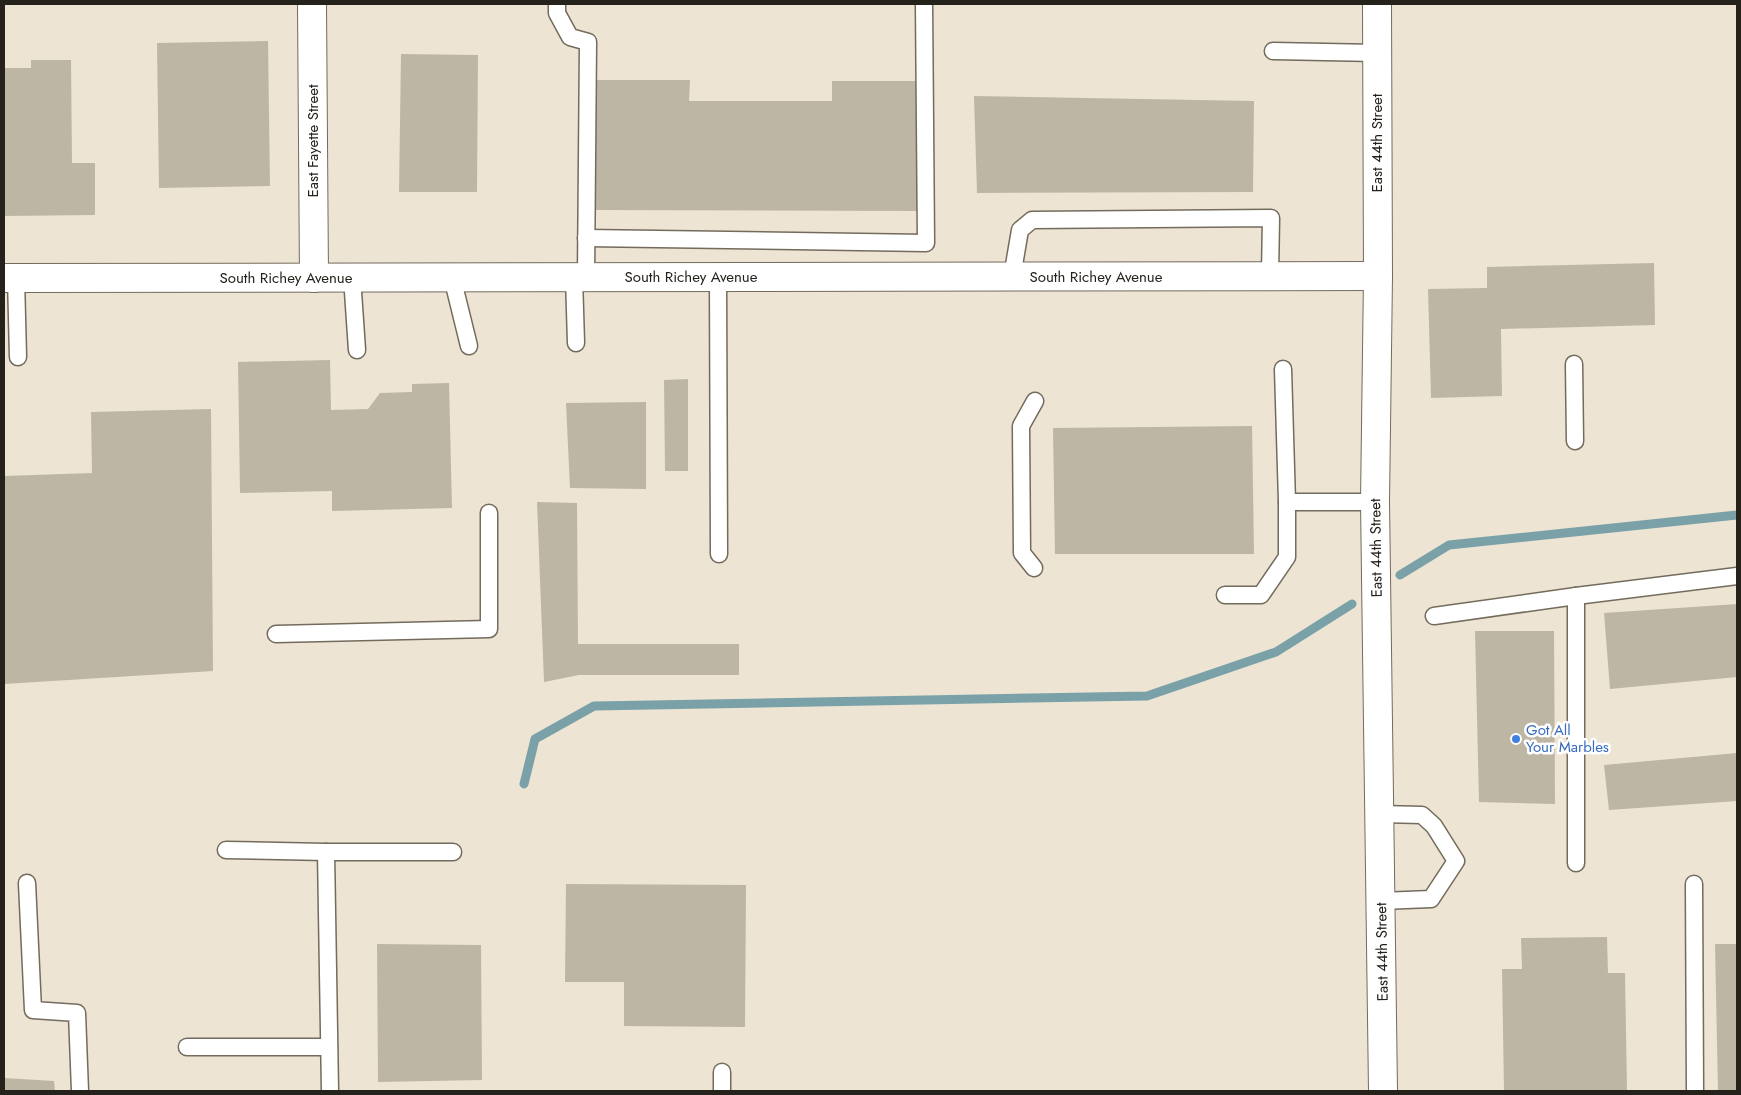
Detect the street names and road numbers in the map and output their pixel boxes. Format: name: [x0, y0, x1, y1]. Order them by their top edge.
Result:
street label: East Fayette Street: [302, 84, 324, 198]
street label: East 44th Street: [1366, 93, 1388, 192]
street label: South Richey Avenue: [625, 266, 758, 288]
street label: South Richey Avenue: [1030, 266, 1163, 288]
street label: South Richey Avenue: [220, 267, 353, 289]
street label: East 44th Street: [1364, 498, 1388, 598]
street label: East 44th Street: [1370, 902, 1394, 1002]

